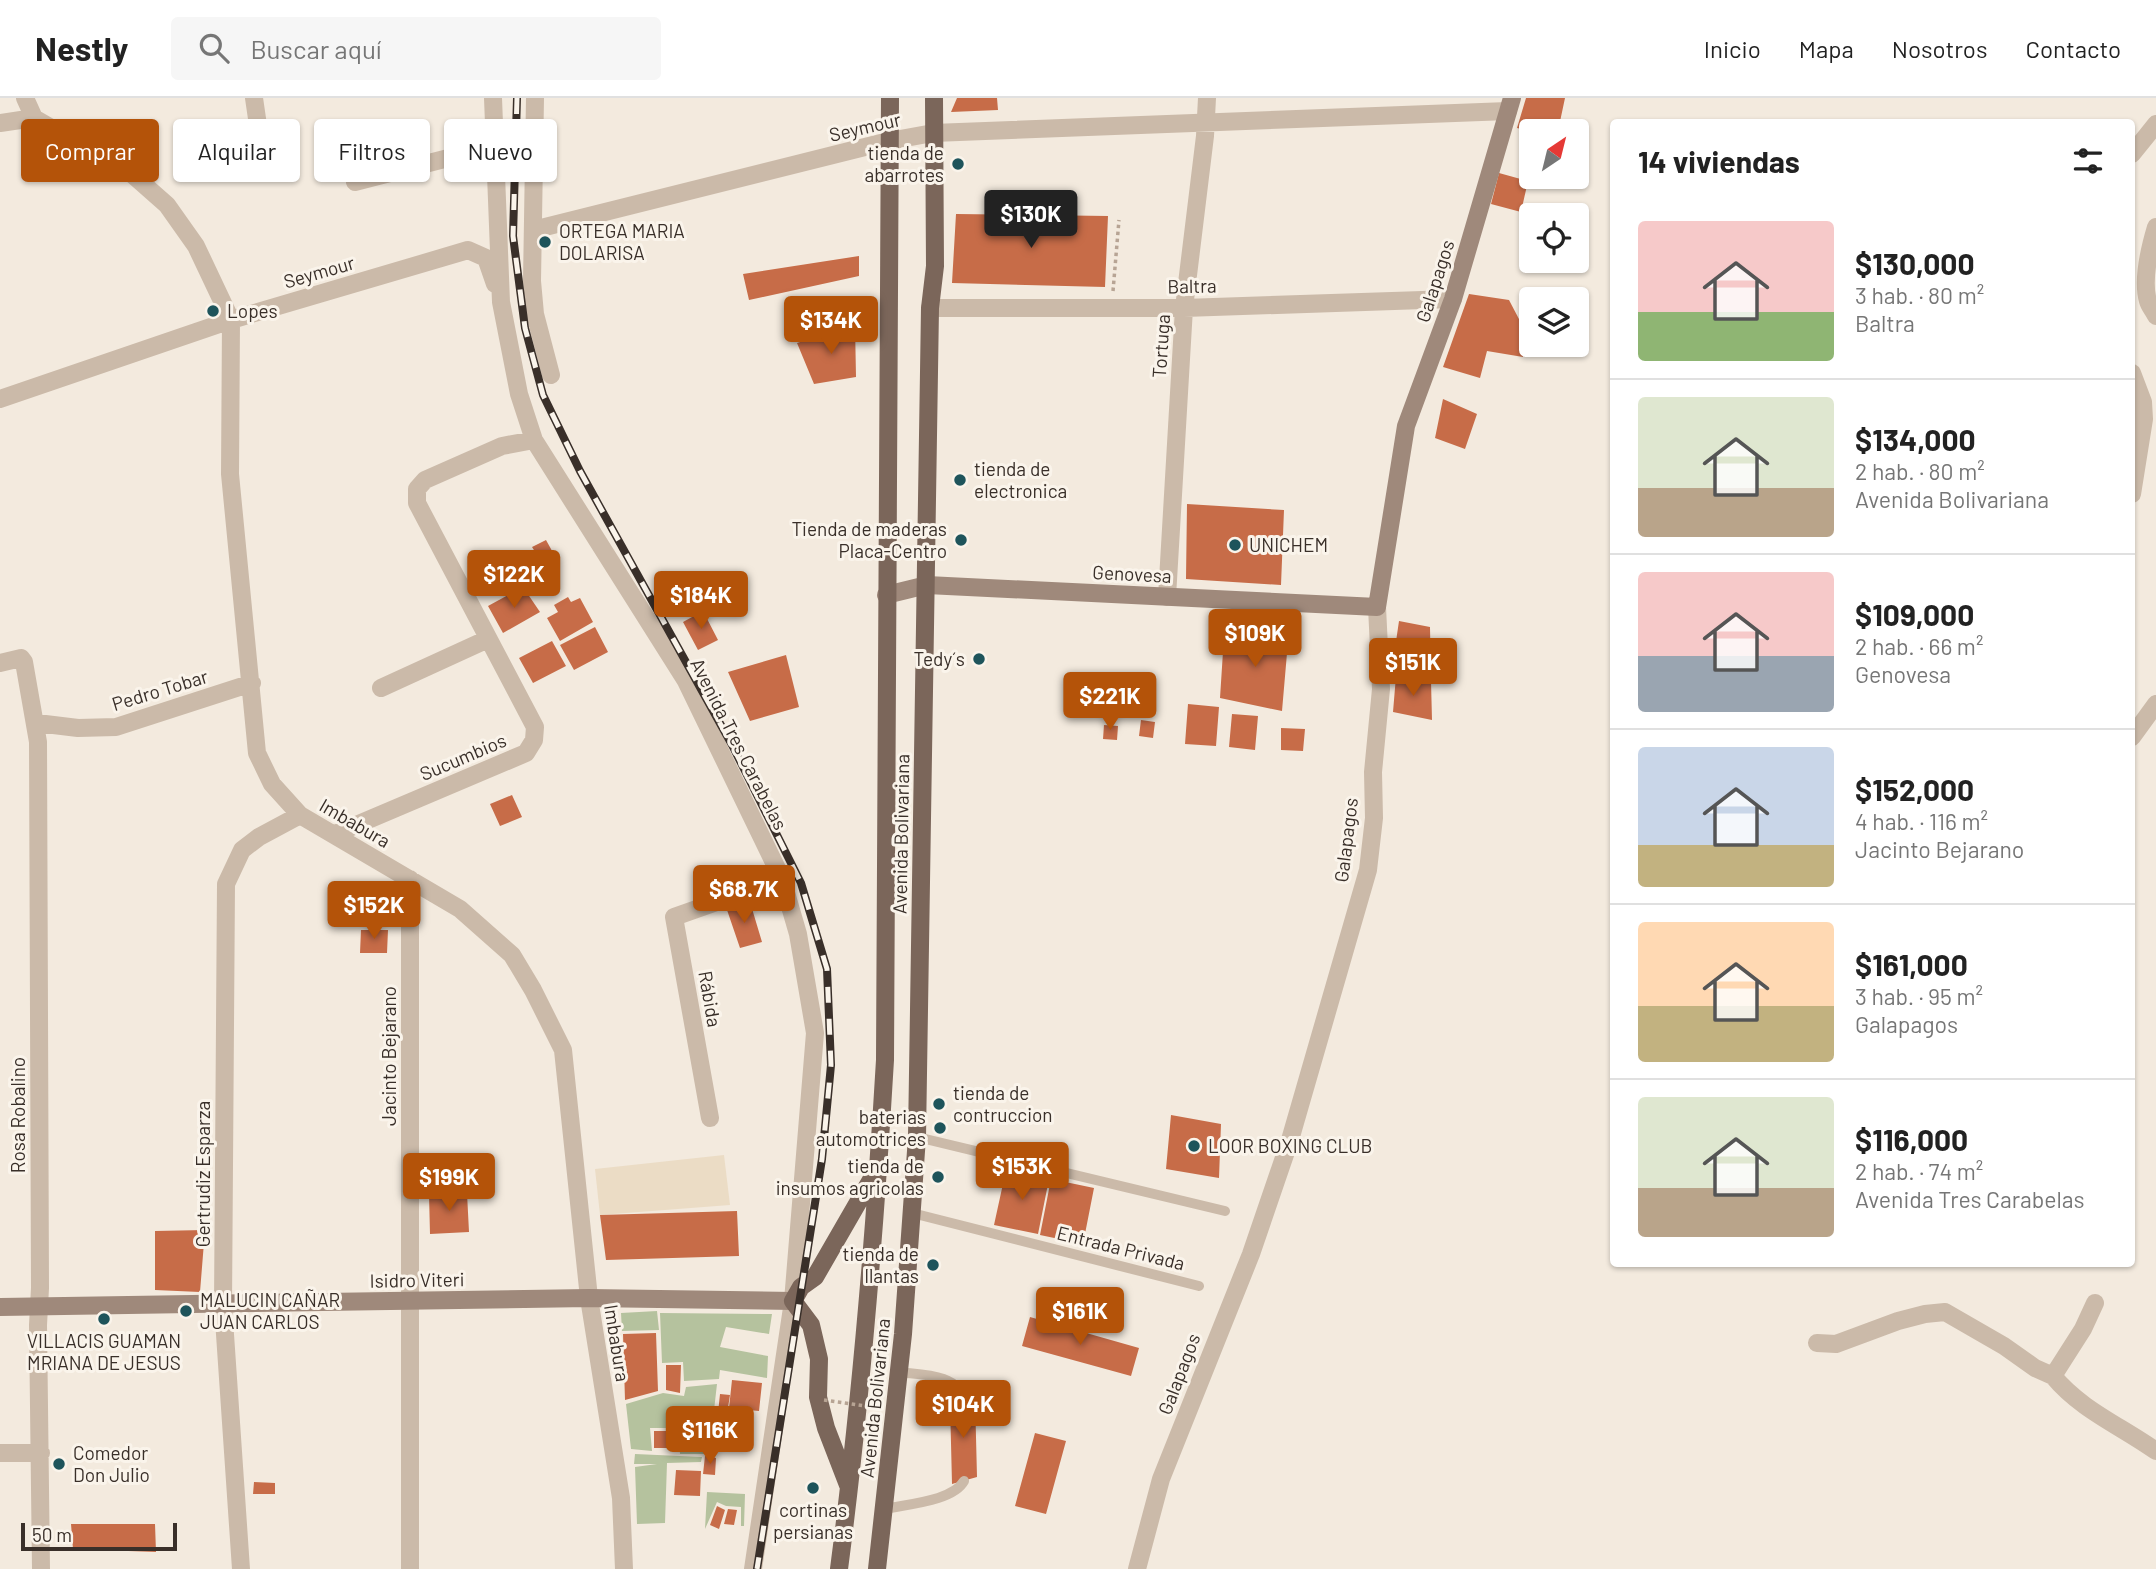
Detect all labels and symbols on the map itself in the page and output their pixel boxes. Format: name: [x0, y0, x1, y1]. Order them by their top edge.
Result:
street label: Seymour: [827, 107, 903, 146]
north arrow: [1519, 119, 1589, 189]
place label: tienda de abarrotes: [865, 141, 944, 186]
marker: tienda de abarrotes: [950, 156, 966, 172]
pin: $130K: [982, 190, 1080, 250]
place label: ORTEGA MARIA DOLARISA: [559, 219, 685, 264]
marker: ORTEGA MARIA DOLARISA: [537, 234, 553, 250]
street label: Galapagos: [1410, 237, 1459, 325]
street label: Seymour: [281, 250, 357, 293]
street label: Baltra: [1167, 274, 1217, 297]
pin: $134K: [782, 296, 880, 356]
place label: Lopes: [227, 299, 278, 322]
marker: Lopes: [205, 303, 221, 319]
street label: Tortuga: [1147, 313, 1174, 379]
place label: tienda de electronica: [974, 457, 1067, 502]
marker: tienda de electronica: [952, 472, 968, 488]
place label: Tienda de maderas Placa-Centro: [792, 517, 947, 562]
marker: Tienda de maderas Placa-Centro: [953, 532, 969, 548]
place label: UNICHEM: [1249, 533, 1328, 556]
marker: UNICHEM: [1227, 537, 1243, 553]
pin: $122K: [465, 550, 563, 610]
street label: Genovesa: [1092, 560, 1172, 587]
pin: $184K: [652, 572, 750, 631]
pin: $109K: [1206, 610, 1304, 669]
pin: $151K: [1364, 638, 1462, 698]
place label: Tedy´s: [913, 647, 965, 670]
marker: Tedy´s: [971, 651, 987, 667]
street label: Avenida Tres Carabelas: [686, 654, 793, 833]
street label: Pedro Tobar: [109, 664, 211, 715]
pin: $221K: [1061, 672, 1159, 732]
street label: Sucumbios: [416, 728, 510, 785]
street label: Avenida Bolivariana: [888, 754, 913, 914]
street label: Imbabura: [316, 793, 395, 852]
street label: Galapagos: [1329, 796, 1362, 884]
pin: $68.7K: [687, 866, 801, 925]
pin: $152K: [325, 882, 423, 941]
street label: Rábida: [694, 969, 727, 1029]
street label: Jacinto Bejarano: [377, 986, 400, 1126]
street label: Rosa Robalino: [6, 1057, 29, 1173]
place label: tienda de contruccion: [953, 1081, 1053, 1126]
marker: tienda de contruccion: [931, 1096, 947, 1112]
street label: Gertrudiz Esparza: [191, 1101, 214, 1247]
place label: baterias automotrices: [816, 1105, 926, 1150]
marker: baterias automotrices: [932, 1120, 948, 1136]
place label: LOOR BOXING CLUB: [1208, 1134, 1372, 1157]
marker: LOOR BOXING CLUB: [1186, 1138, 1202, 1154]
pin: $153K: [973, 1142, 1071, 1202]
pin: $199K: [400, 1154, 498, 1213]
place label: tienda de insumos agricolas: [776, 1154, 924, 1199]
marker: tienda de insumos agricolas: [930, 1169, 946, 1185]
street label: Entrada Privada: [1055, 1221, 1187, 1274]
place label: tienda de llantas: [843, 1242, 919, 1287]
marker: tienda de llantas: [925, 1257, 941, 1273]
street label: Isidro Viteri: [369, 1267, 465, 1292]
place label: MALUCIN CAÑAR JUAN CARLOS: [200, 1288, 340, 1333]
pin: $161K: [1031, 1288, 1129, 1347]
marker: MALUCIN CAÑAR JUAN CARLOS: [178, 1303, 194, 1319]
street label: Imbabura: [600, 1303, 635, 1383]
marker: VILLACIS GUAMAN MRIANA DE JESUS: [96, 1311, 112, 1327]
street label: Avenida Bolivariana: [855, 1317, 894, 1479]
place label: VILLACIS GUAMAN MRIANA DE JESUS: [27, 1329, 181, 1374]
street label: Galapagos: [1153, 1330, 1205, 1418]
pin: $104K: [914, 1380, 1012, 1440]
pin: $116K: [661, 1406, 759, 1466]
place label: Comedor Don Julio: [73, 1441, 150, 1486]
marker: Comedor Don Julio: [51, 1456, 67, 1472]
marker: cortinas persianas: [805, 1480, 821, 1496]
place label: cortinas persianas: [773, 1498, 853, 1543]
scale bar: [21, 1520, 177, 1552]

